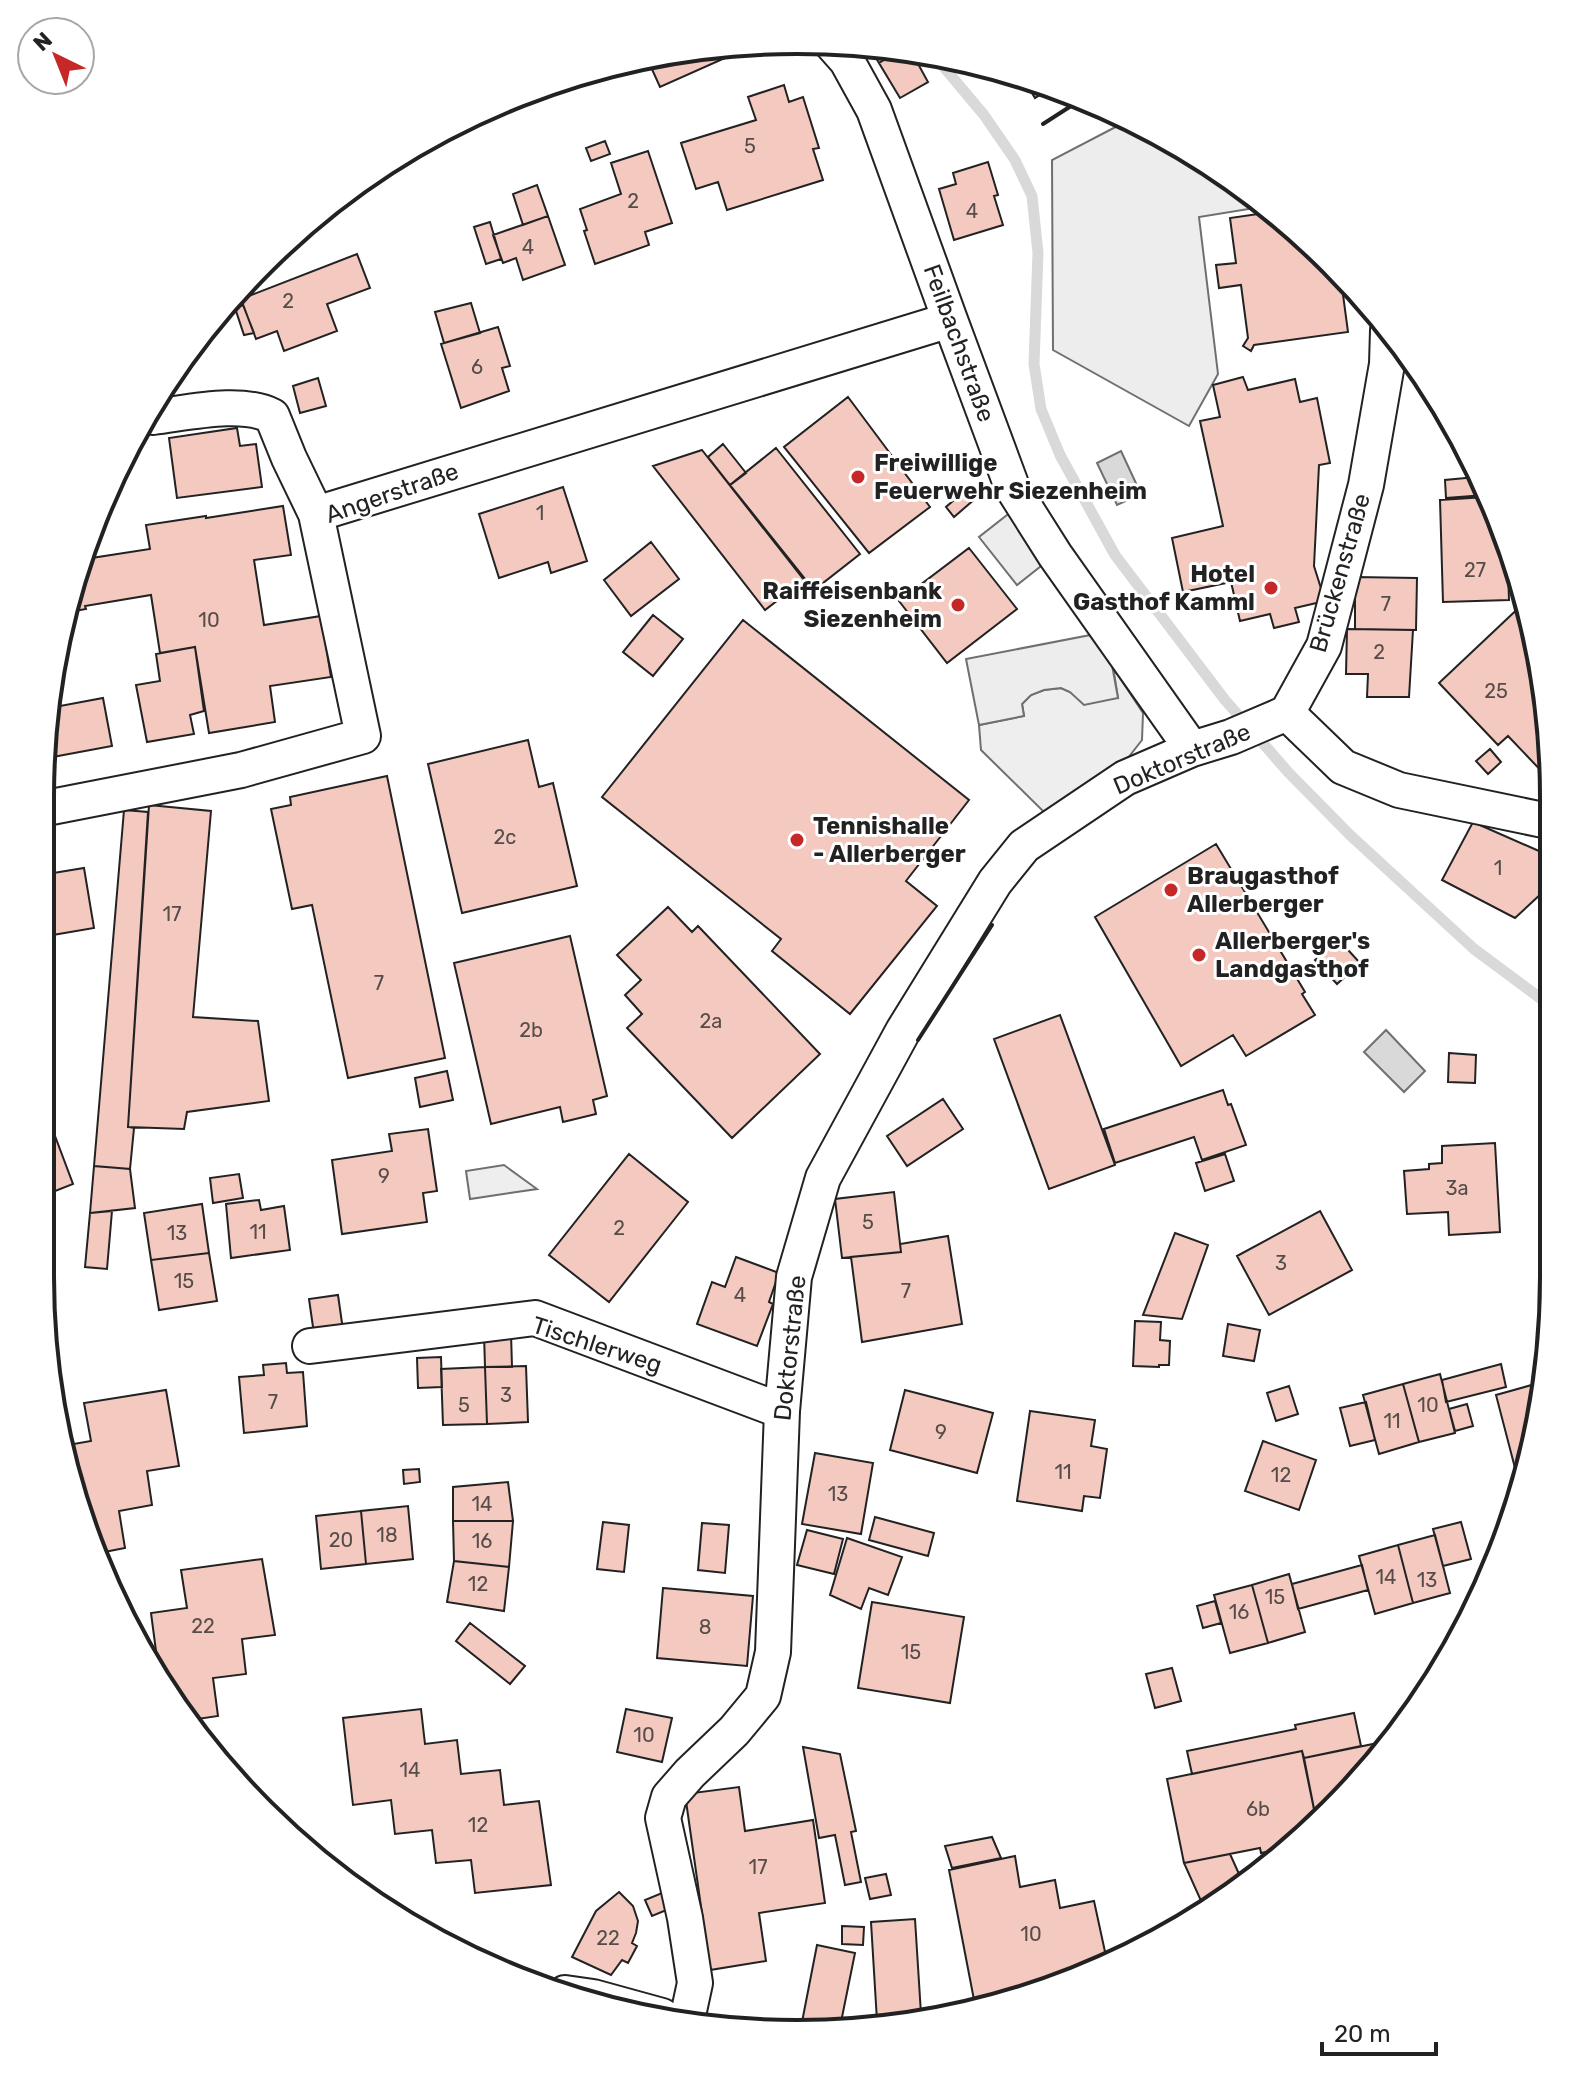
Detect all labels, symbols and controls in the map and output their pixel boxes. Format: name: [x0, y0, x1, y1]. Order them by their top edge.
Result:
north arrow: [16, 16, 96, 96]
text: N: [28, 26, 58, 57]
house number: 5: [744, 134, 756, 158]
house number: 2: [627, 189, 639, 213]
house number: 4: [966, 199, 978, 223]
house number: 4: [522, 235, 534, 259]
street label: Feilbachstraße: [918, 260, 1000, 426]
house number: 2: [282, 289, 294, 313]
house number: 6: [471, 355, 483, 379]
place label: Freiwillige Feuerwehr Siezenheim: [874, 449, 1147, 505]
street label: Angerstraße: [322, 457, 462, 529]
marker: Freiwillige Feuerwehr Siezenheim: [849, 468, 867, 486]
street label: Brückenstraße: [1304, 490, 1376, 656]
house number: 1: [536, 501, 544, 525]
house number: 27: [1464, 558, 1486, 582]
place label: Hotel Gasthof Kamml: [1073, 560, 1255, 616]
place label: Raiffeisenbank Siezenheim: [762, 577, 942, 633]
marker: Hotel Gasthof Kamml: [1262, 579, 1280, 597]
house number: 7: [1381, 592, 1391, 616]
marker: Raiffeisenbank Siezenheim: [949, 596, 967, 614]
house number: 10: [198, 608, 220, 632]
house number: 2: [1373, 640, 1385, 664]
house number: 25: [1484, 679, 1508, 703]
street label: Doktorstraße: [1109, 718, 1255, 800]
place label: Tennishalle - Allerberger: [813, 812, 966, 868]
house number: 2c: [494, 825, 516, 849]
marker: Tennishalle - Allerberger: [788, 831, 806, 849]
house number: 1: [1494, 856, 1502, 880]
place label: Braugasthof Allerberger: [1187, 862, 1339, 918]
marker: Braugasthof Allerberger: [1162, 881, 1180, 899]
house number: 17: [163, 902, 181, 926]
place label: Allerberger's Landgasthof: [1215, 927, 1370, 983]
marker: Allerberger's Landgasthof: [1190, 946, 1208, 964]
house number: 7: [374, 971, 384, 995]
house number: 2a: [700, 1009, 722, 1033]
house number: 2b: [519, 1018, 543, 1042]
house number: 9: [378, 1164, 390, 1188]
house number: 3a: [1445, 1176, 1469, 1200]
house number: 5: [862, 1210, 874, 1234]
house number: 2: [613, 1216, 625, 1240]
house number: 11: [249, 1220, 267, 1244]
house number: 13: [167, 1221, 187, 1245]
house number: 3: [1275, 1251, 1287, 1275]
house number: 15: [174, 1269, 194, 1293]
street label: Doktorstraße: [768, 1274, 812, 1422]
house number: 7: [901, 1279, 911, 1303]
house number: 4: [734, 1283, 746, 1307]
street label: Tischlerweg: [529, 1311, 665, 1379]
house number: 3: [500, 1383, 512, 1407]
house number: 7: [268, 1390, 278, 1414]
house number: 5: [458, 1393, 470, 1417]
house number: 10: [1417, 1393, 1439, 1417]
house number: 11: [1383, 1409, 1401, 1433]
house number: 9: [935, 1420, 947, 1444]
house number: 11: [1054, 1460, 1072, 1484]
house number: 12: [1271, 1463, 1291, 1487]
house number: 13: [828, 1482, 848, 1506]
house number: 14: [472, 1492, 492, 1516]
house number: 18: [376, 1523, 398, 1547]
house number: 20: [329, 1528, 353, 1552]
house number: 16: [472, 1529, 492, 1553]
house number: 14: [1376, 1565, 1396, 1589]
house number: 13: [1417, 1568, 1437, 1592]
house number: 12: [468, 1572, 488, 1596]
house number: 15: [1265, 1585, 1285, 1609]
house number: 16: [1229, 1600, 1249, 1624]
house number: 22: [191, 1614, 215, 1638]
house number: 8: [699, 1615, 711, 1639]
house number: 15: [901, 1640, 921, 1664]
house number: 10: [633, 1723, 655, 1747]
house number: 14: [400, 1758, 420, 1782]
house number: 6b: [1246, 1797, 1270, 1821]
house number: 12: [468, 1813, 488, 1837]
house number: 17: [749, 1855, 767, 1879]
house number: 10: [1020, 1922, 1042, 1946]
house number: 22: [596, 1926, 620, 1950]
scale bar: [1322, 2006, 1436, 2056]
text: 20 m: [1334, 2020, 1391, 2048]

